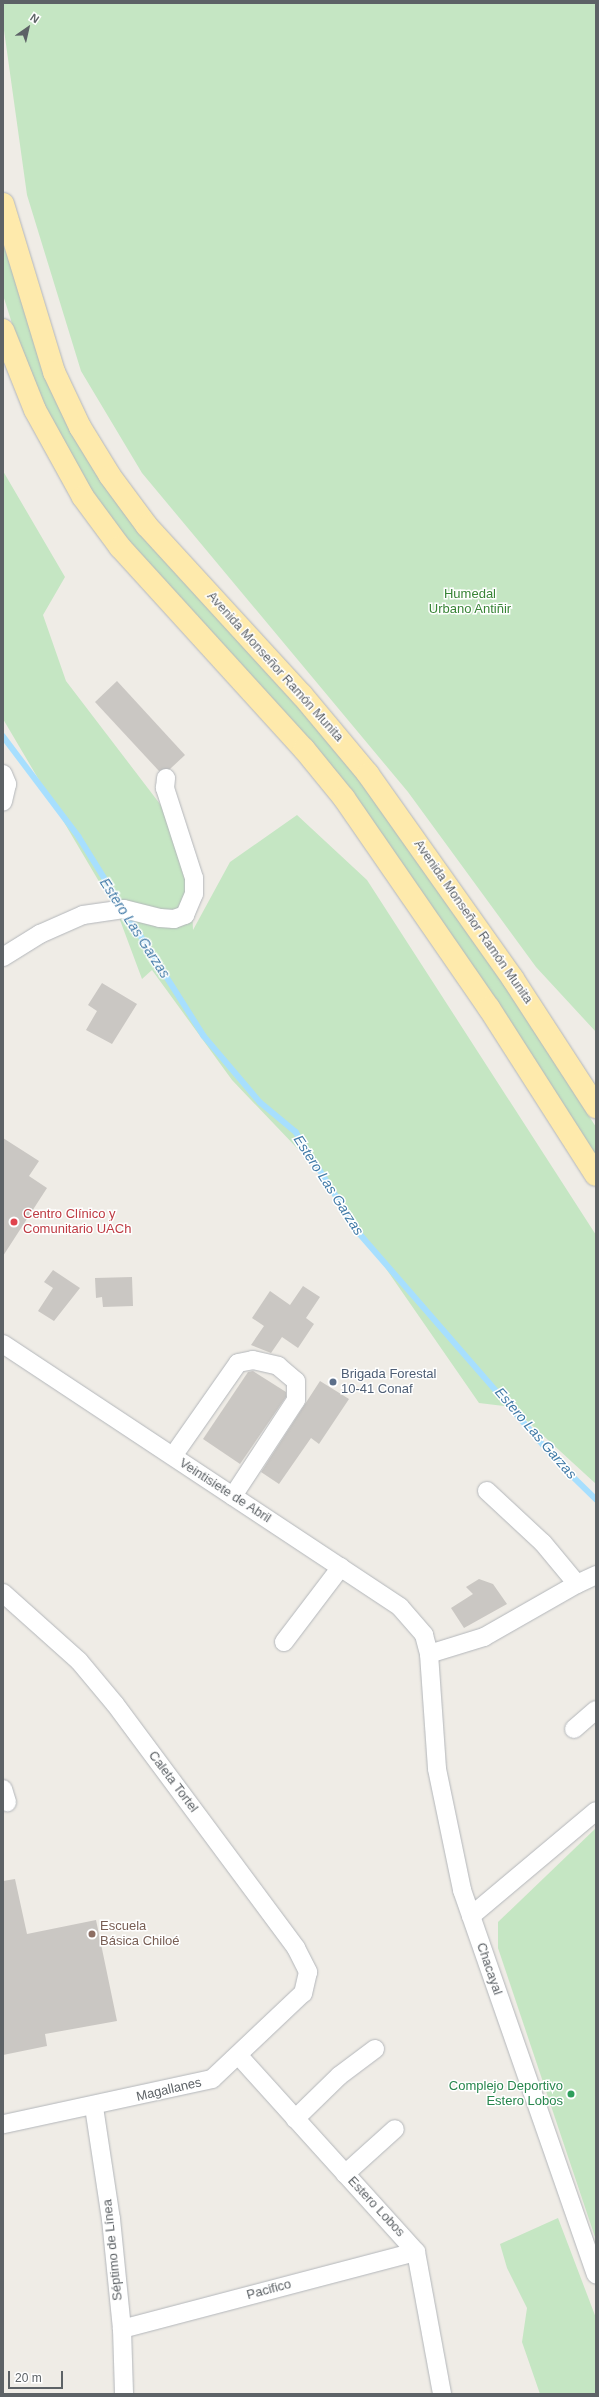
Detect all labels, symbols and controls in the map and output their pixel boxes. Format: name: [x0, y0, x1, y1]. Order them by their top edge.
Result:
north arrow: [8, 8, 48, 48]
text: N: [28, 11, 41, 25]
park label: Humedal Urbano Antiñir: [428, 587, 512, 618]
street label: Avenida Monseñor Ramón Munita: [204, 589, 346, 745]
street label: Avenida Monseñor Ramón Munita: [410, 837, 536, 1007]
water label: Estero Las Garzas: [96, 875, 174, 981]
water label: Estero Las Garzas: [290, 1132, 368, 1238]
place label: Centro Clínico y Comunitario UACh: [23, 1207, 131, 1238]
marker: Centro Clínico y Comunitario UACh: [8, 1216, 20, 1228]
place label: Brigada Forestal 10-41 Conaf: [341, 1367, 436, 1398]
marker: Brigada Forestal 10-41 Conaf: [328, 1377, 338, 1387]
water label: Estero Las Garzas: [492, 1384, 580, 1482]
street label: Veintisiete de Abril: [176, 1455, 274, 1527]
street label: Caleta Tortel: [145, 1748, 201, 1816]
place label: Escuela Básica Chiloé: [100, 1919, 179, 1950]
marker: Escuela Básica Chiloé: [87, 1929, 97, 1939]
street label: Chacayal: [473, 1941, 505, 1997]
street label: Magallanes: [135, 2075, 203, 2105]
place label: Complejo Deportivo Estero Lobos: [449, 2079, 563, 2110]
marker: Complejo Deportivo Estero Lobos: [566, 2089, 576, 2099]
street label: Estero Lobos: [344, 2174, 408, 2240]
street label: Séptimo de Línea: [100, 2199, 126, 2301]
street label: Pacifico: [245, 2277, 293, 2303]
scale bar: [10, 2363, 65, 2389]
text: 20 m: [15, 2371, 42, 2385]

